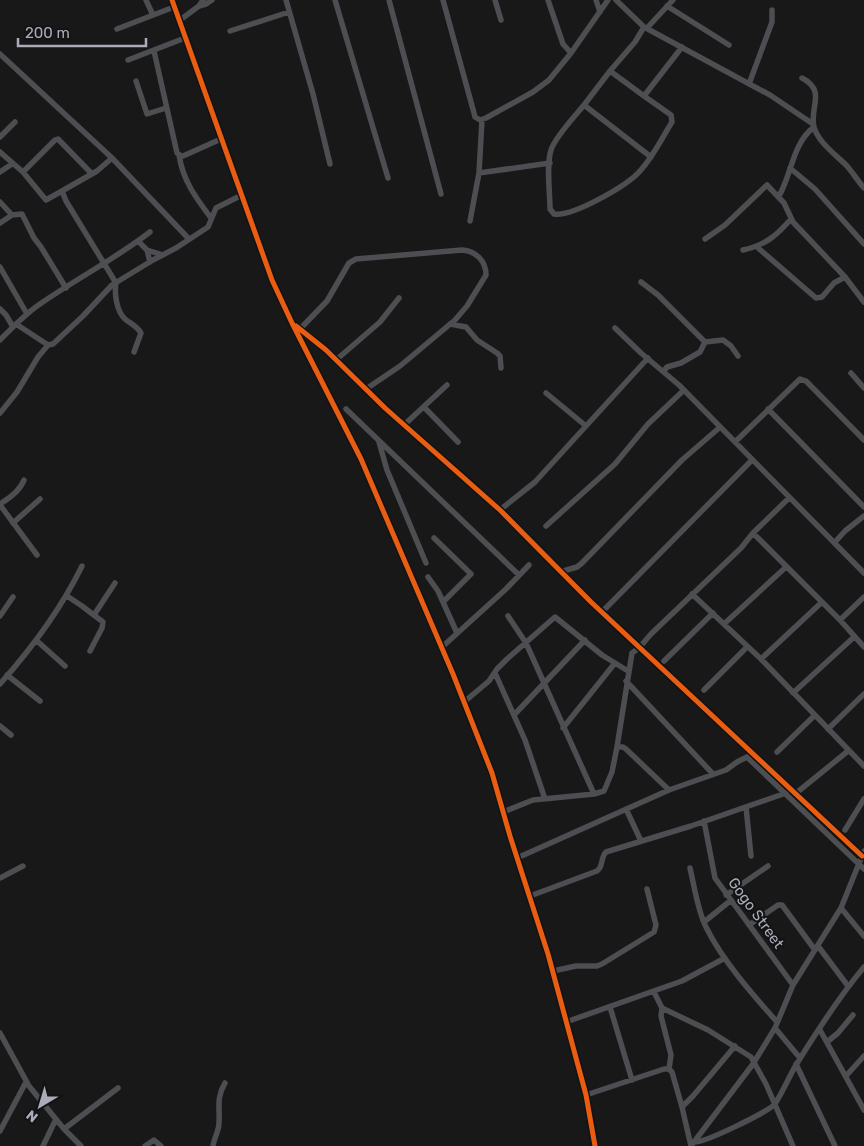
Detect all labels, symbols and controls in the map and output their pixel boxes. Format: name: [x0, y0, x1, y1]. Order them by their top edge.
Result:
scale bar: [18, 15, 145, 47]
text: 200 m: [25, 24, 70, 42]
street label: Gogo Street: [724, 874, 788, 952]
north arrow: [15, 1081, 65, 1131]
text: N: [23, 1106, 42, 1126]

